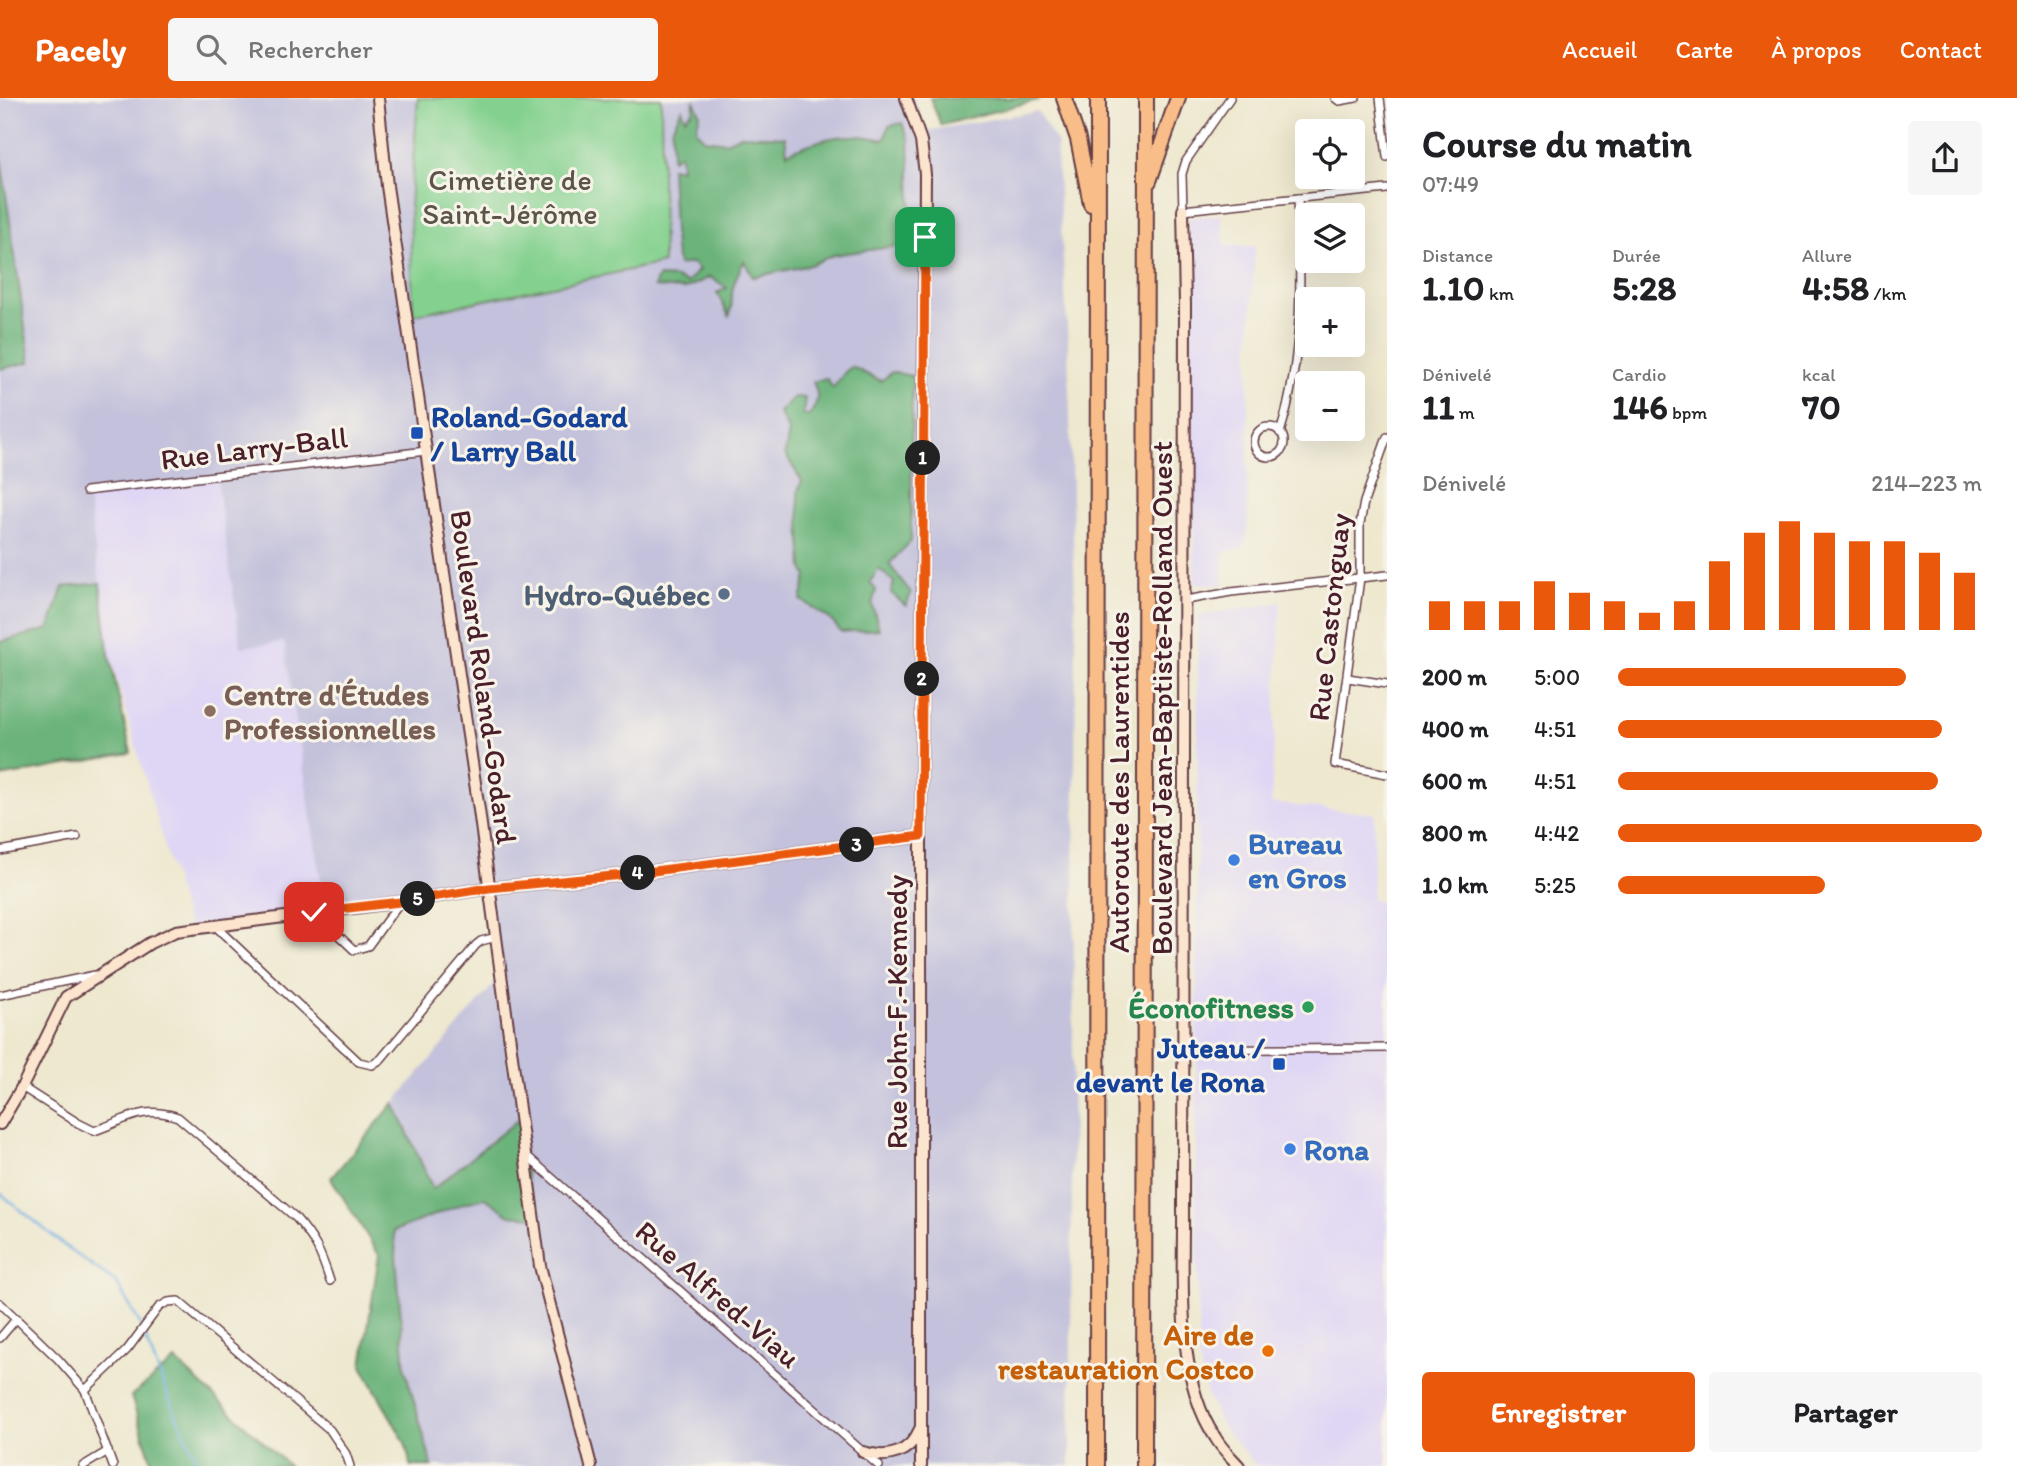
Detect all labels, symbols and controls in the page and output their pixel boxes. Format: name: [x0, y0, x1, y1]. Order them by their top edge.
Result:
search box: [168, 18, 658, 81]
text: Pacely: [35, 30, 126, 69]
icon: search: [192, 30, 230, 68]
text: Rechercher: [248, 33, 373, 65]
text: Accueil: [1562, 35, 1637, 64]
text: Carte: [1675, 35, 1733, 64]
text: À propos: [1771, 35, 1862, 64]
text: Contact: [1900, 35, 1982, 64]
map controls: [1295, 119, 1365, 441]
button: locate: [1295, 119, 1365, 189]
text: Course du matin: [1422, 121, 1692, 167]
button: share: [1908, 121, 1982, 195]
park label: Cimetière de Saint-Jérôme: [422, 161, 598, 232]
text: 07:49: [1422, 170, 1479, 198]
button: layers: [1295, 203, 1365, 273]
pin: [895, 207, 955, 267]
icon: arrive: [906, 218, 944, 256]
text: Distance: [1422, 244, 1493, 267]
text: Durée: [1612, 244, 1661, 267]
text: Allure: [1802, 244, 1852, 267]
text: 1.10: [1422, 267, 1485, 309]
text: 5:28: [1612, 267, 1677, 309]
text: 4:58: [1802, 267, 1869, 309]
text: km: [1485, 282, 1514, 305]
text: /km: [1869, 282, 1907, 305]
button: +: [1295, 287, 1365, 357]
text: Dénivelé: [1422, 363, 1492, 386]
text: Cardio: [1612, 363, 1666, 386]
text: kcal: [1802, 363, 1836, 386]
button: −: [1295, 371, 1365, 441]
text: 11: [1422, 386, 1454, 428]
text: 146: [1612, 386, 1668, 428]
text: 70: [1802, 386, 1841, 428]
place label: Roland-Godard / Larry Ball: [430, 398, 628, 469]
text: m: [1454, 401, 1475, 424]
text: bpm: [1668, 401, 1707, 424]
street label: Rue Larry-Ball: [158, 418, 350, 478]
marker: Roland-Godard / Larry Ball: [409, 425, 425, 441]
pin: 1: [906, 440, 940, 476]
street label: Boulevard Jean-Baptiste-Rolland Ouest: [1143, 441, 1180, 955]
text: 1: [918, 446, 927, 469]
text: Dénivelé: [1422, 469, 1506, 497]
text: 214–223 m: [1871, 469, 1982, 497]
street label: Boulevard Roland-Godard: [442, 507, 526, 847]
street label: Rue Castonguay: [1300, 511, 1358, 723]
place label: Hydro-Québec: [524, 576, 710, 613]
marker: Hydro-Québec: [716, 586, 732, 602]
street label: Autoroute des Laurentides: [1100, 611, 1137, 953]
pin: 2: [904, 662, 940, 696]
text: 200 m: [1422, 663, 1487, 691]
text: 5:00: [1534, 663, 1580, 691]
text: 2: [917, 667, 927, 690]
place label: Centre d'Études Professionnelles: [224, 676, 436, 747]
marker: Centre d'Études Professionnelles: [202, 703, 218, 719]
text: 400 m: [1422, 715, 1489, 743]
text: 4:51: [1534, 715, 1576, 743]
text: 600 m: [1422, 767, 1487, 795]
text: 4:51: [1534, 767, 1576, 795]
text: 800 m: [1422, 819, 1487, 847]
text: 4:42: [1534, 819, 1579, 847]
place label: Bureau en Gros: [1248, 825, 1347, 896]
pin: 3: [840, 828, 874, 862]
text: 3: [851, 833, 862, 856]
marker: Bureau en Gros: [1226, 852, 1242, 868]
pin: 4: [620, 856, 656, 890]
text: 4: [632, 861, 643, 884]
text: 1.0 km: [1422, 871, 1488, 899]
text: 5:25: [1534, 871, 1576, 899]
street label: Rue John-F.-Kennedy: [878, 875, 915, 1149]
pin: [284, 882, 344, 942]
pin: 5: [400, 882, 436, 916]
text: 5: [413, 887, 422, 910]
icon: check: [295, 893, 333, 931]
place label: Éconofitness: [1128, 989, 1294, 1026]
marker: Éconofitness: [1300, 999, 1316, 1015]
place label: Juteau / devant le Rona: [1076, 1029, 1265, 1100]
marker: Juteau / devant le Rona: [1271, 1056, 1287, 1072]
place label: Rona: [1304, 1131, 1369, 1168]
marker: Rona: [1282, 1141, 1298, 1157]
street label: Rue Alfred-Viau: [628, 1212, 808, 1376]
place label: Aire de restauration Costco: [998, 1316, 1254, 1387]
marker: Aire de restauration Costco: [1260, 1343, 1276, 1359]
button: Enregistrer: [1422, 1372, 1695, 1452]
button: Partager: [1709, 1372, 1982, 1452]

